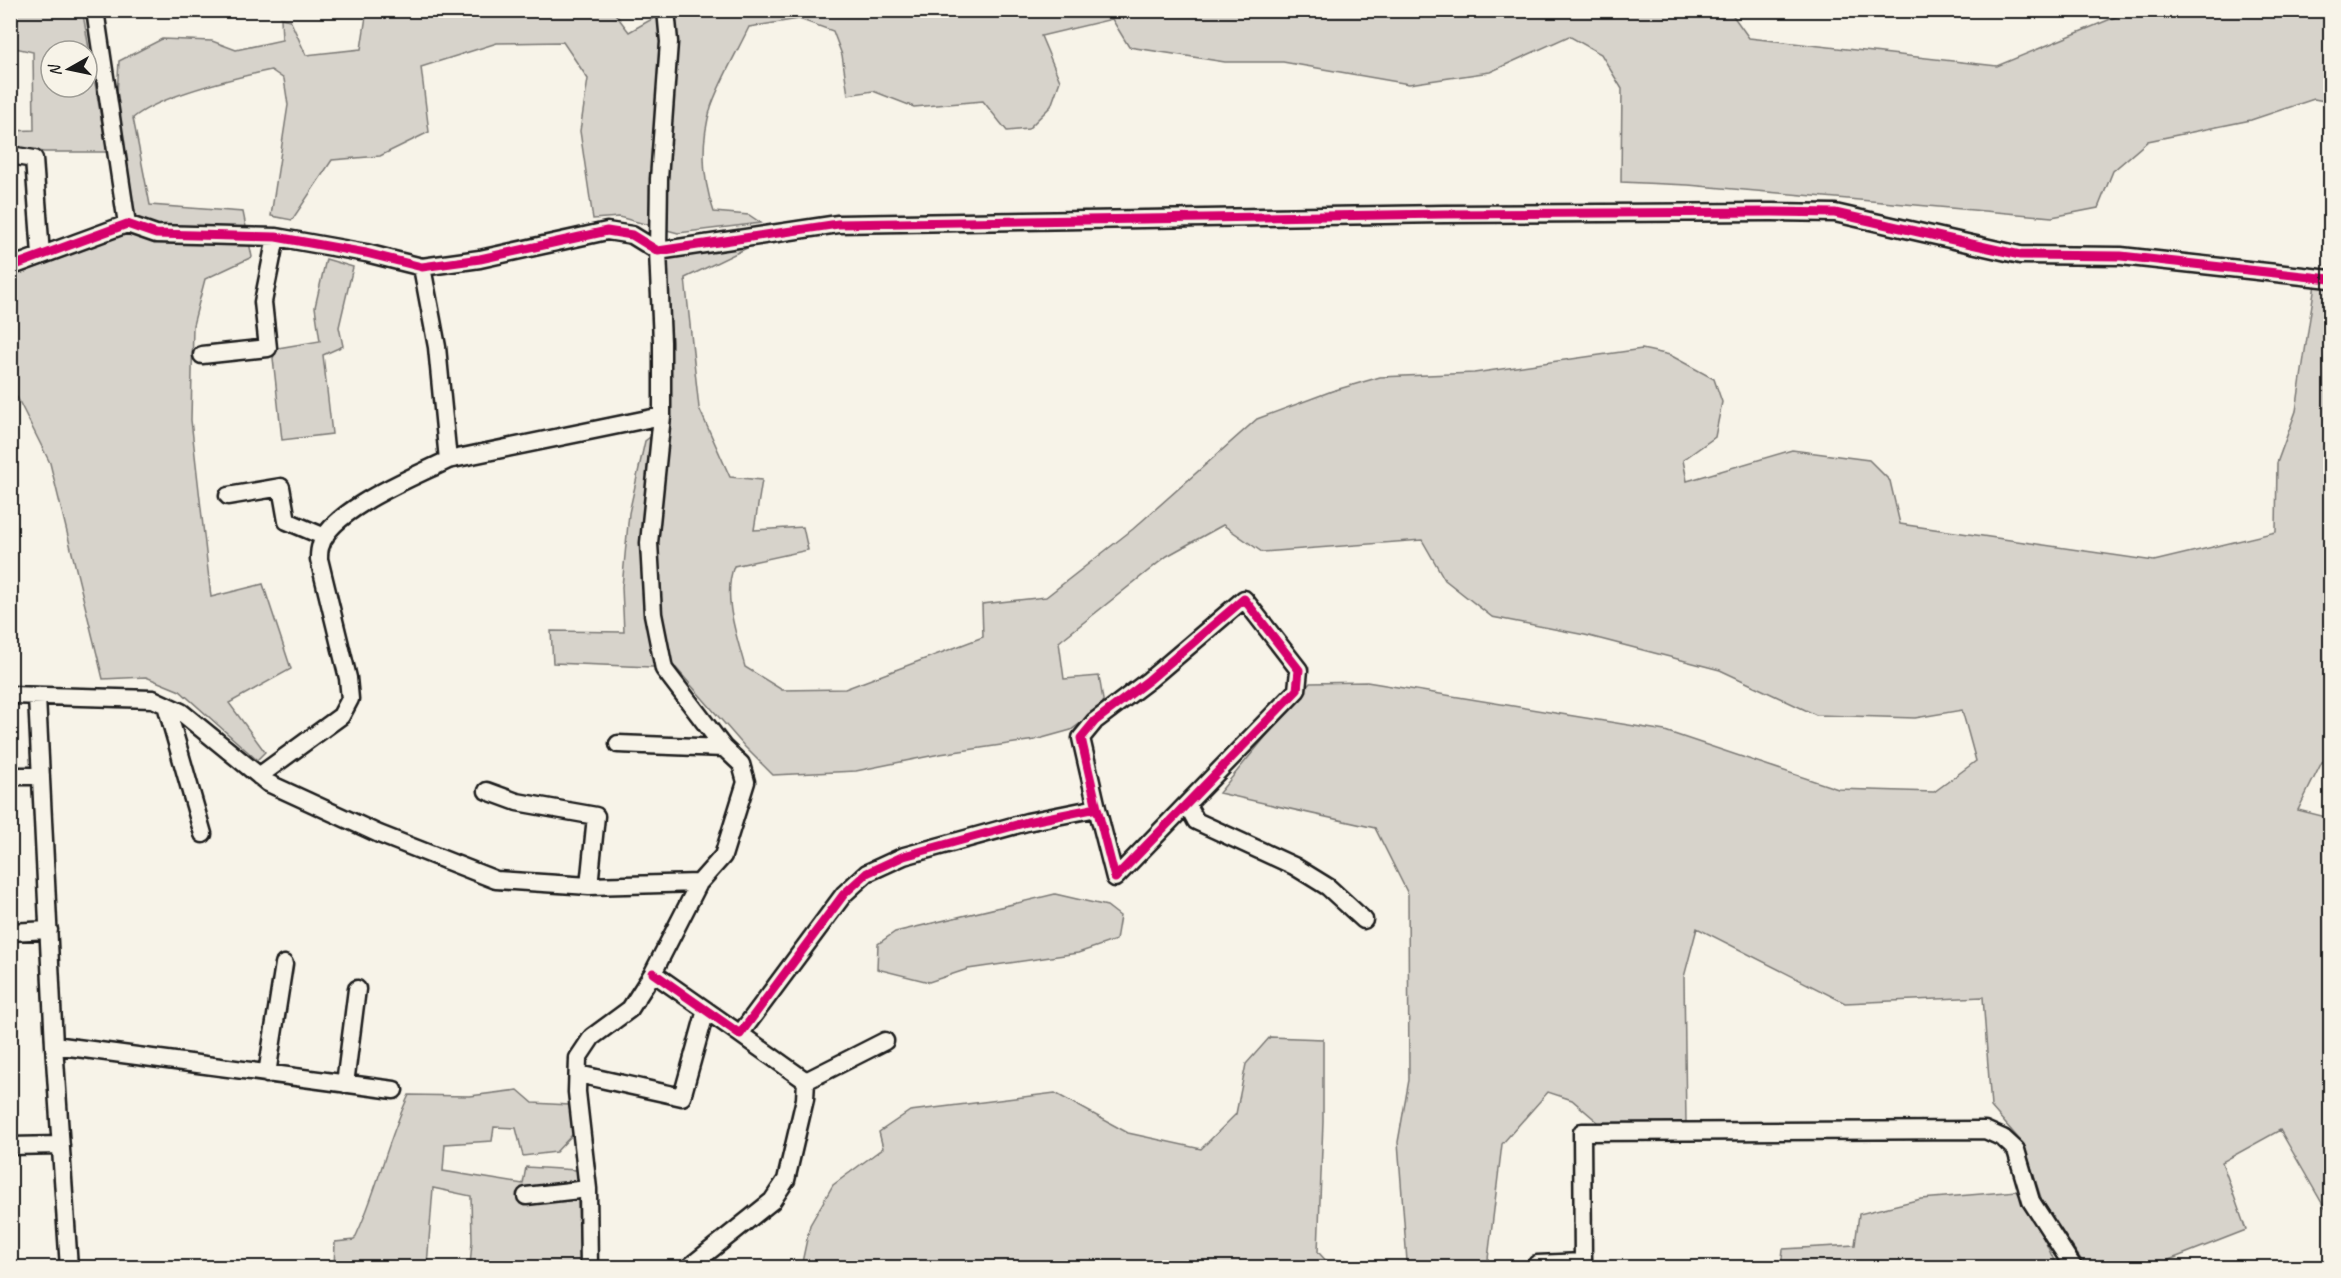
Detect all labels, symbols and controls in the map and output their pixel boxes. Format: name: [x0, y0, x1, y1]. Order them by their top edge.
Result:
north arrow: [39, 39, 99, 99]
text: N: [44, 62, 66, 78]

